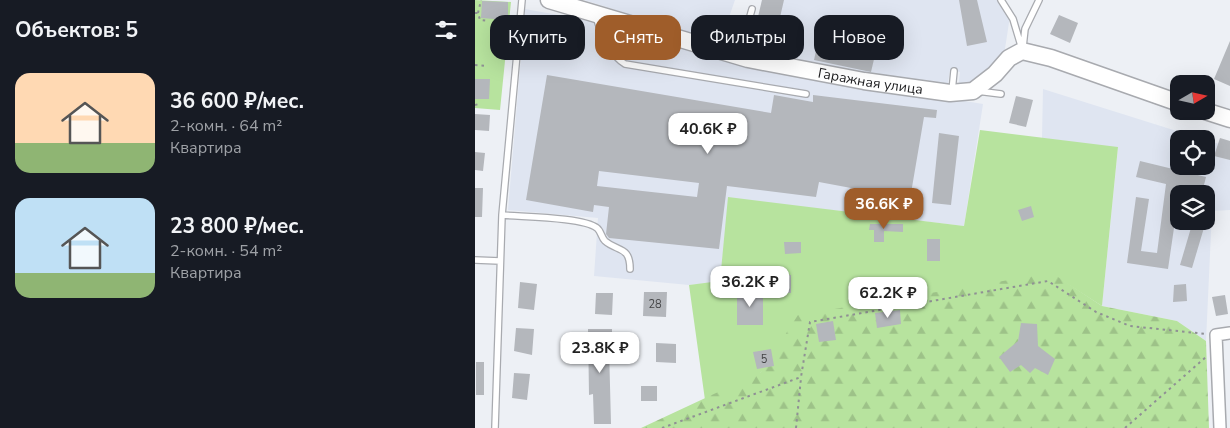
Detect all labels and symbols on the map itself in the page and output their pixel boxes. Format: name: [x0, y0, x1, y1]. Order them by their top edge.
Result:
street label: Гаражная улица: [816, 63, 924, 99]
north arrow: [1170, 75, 1215, 120]
pin: 40.6K ₽: [662, 112, 754, 155]
pin: 36.6K ₽: [838, 188, 930, 230]
pin: 36.2K ₽: [704, 266, 796, 308]
pin: 62.2K ₽: [842, 276, 934, 319]
house number: 28: [648, 297, 662, 312]
pin: 23.8K ₽: [554, 332, 646, 374]
house number: 5: [761, 352, 768, 367]

